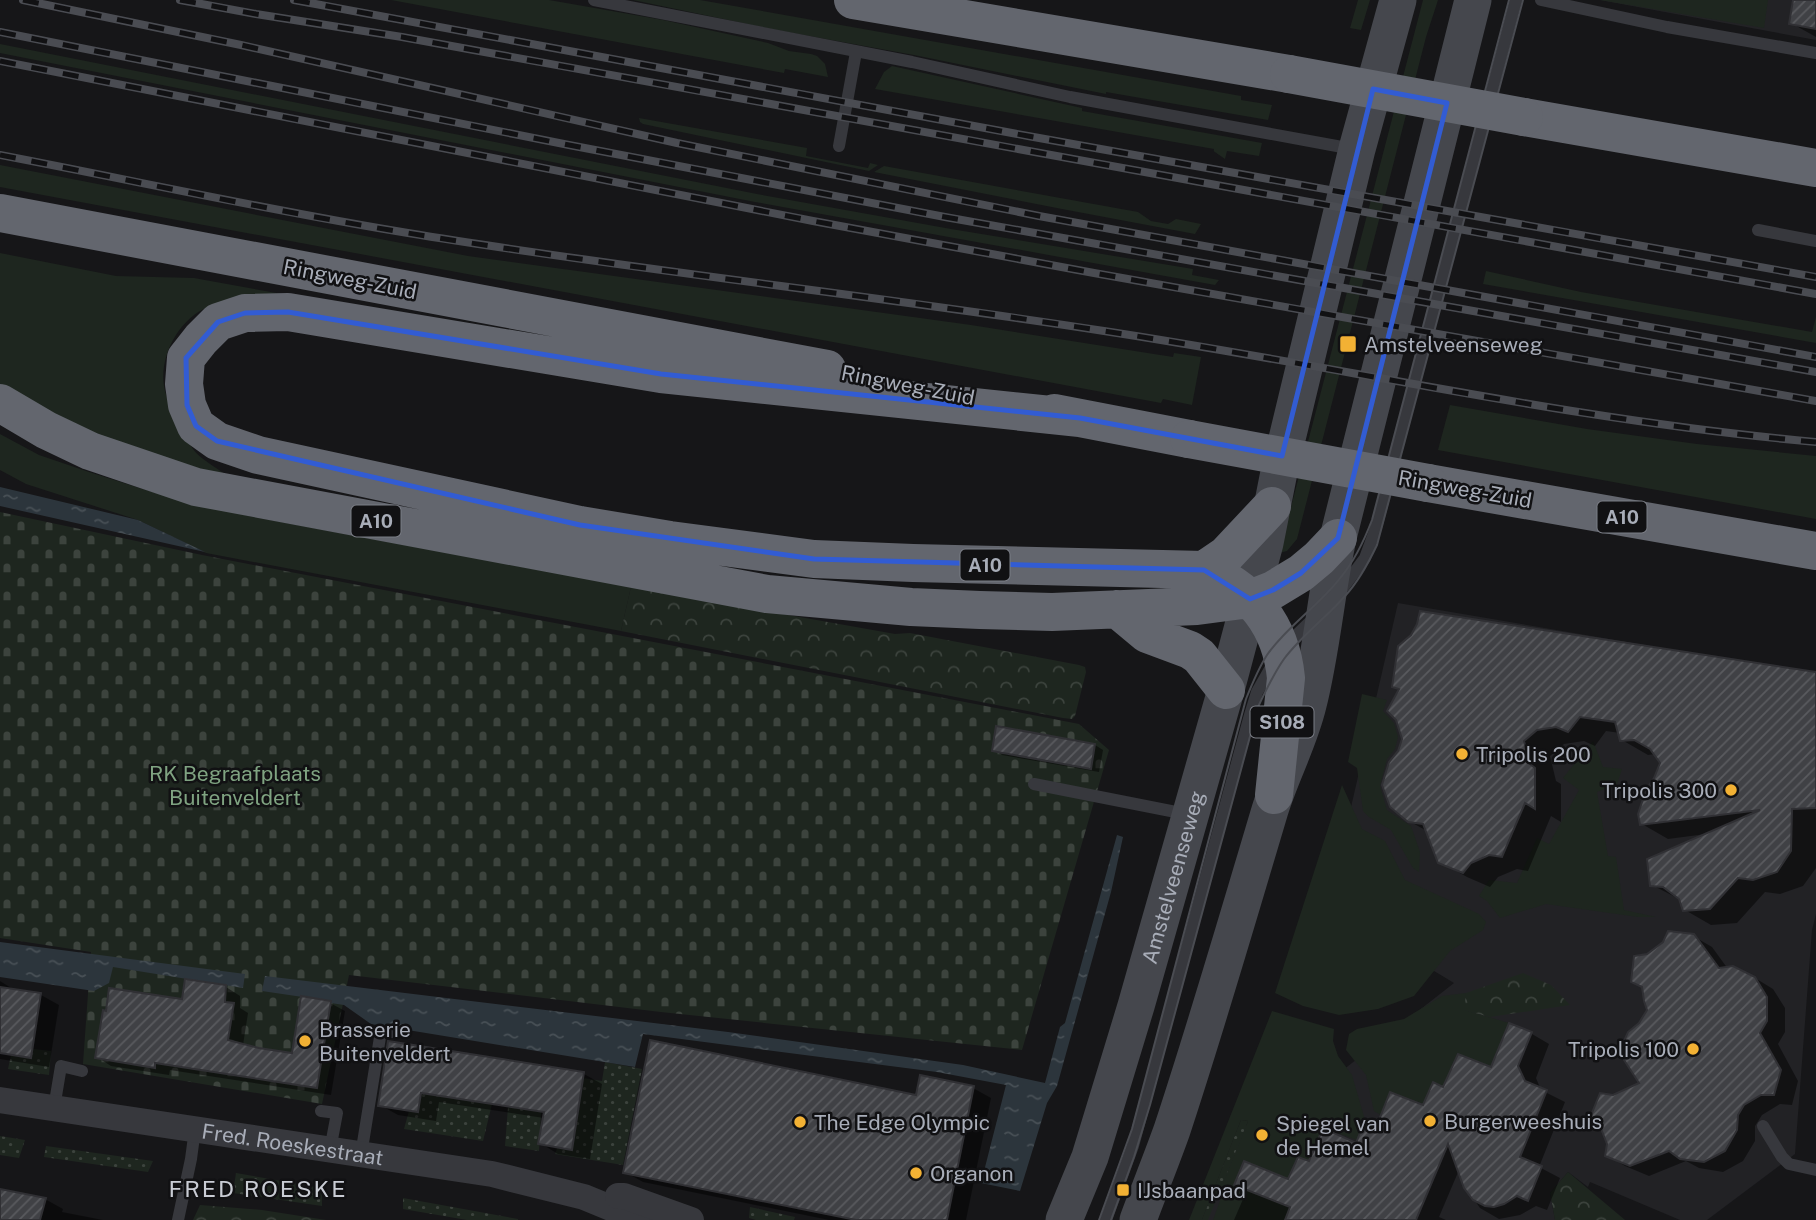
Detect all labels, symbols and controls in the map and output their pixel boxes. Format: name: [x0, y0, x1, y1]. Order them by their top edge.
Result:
street label: Ringweg-Zuid: [281, 254, 419, 304]
place label: Amstelveenseweg: [1364, 332, 1543, 357]
marker: Amstelveenseweg: [1338, 334, 1358, 354]
street label: Ringweg-Zuid: [839, 360, 977, 410]
street label: Ringweg-Zuid: [1396, 465, 1534, 513]
road number: A10: [1598, 502, 1646, 532]
road number: A10: [352, 506, 400, 536]
road number: A10: [960, 550, 1010, 580]
road number: S108: [1250, 706, 1314, 737]
place label: Tripolis 200: [1476, 742, 1591, 767]
marker: Tripolis 200: [1454, 746, 1470, 762]
park label: RK Begraafplaats Buitenveldert: [149, 761, 321, 810]
place label: Tripolis 300: [1602, 778, 1717, 803]
marker: Tripolis 300: [1723, 782, 1739, 798]
street label: Amstelveenseweg: [1136, 788, 1209, 967]
place label: Brasserie Buitenveldert: [319, 1017, 451, 1066]
marker: Brasserie Buitenveldert: [297, 1033, 313, 1049]
place label: Tripolis 100: [1568, 1037, 1679, 1062]
marker: Tripolis 100: [1685, 1041, 1701, 1057]
place label: Burgerweeshuis: [1444, 1109, 1602, 1134]
place label: The Edge Olympic: [814, 1110, 990, 1135]
place label: Spiegel van de Hemel: [1276, 1111, 1390, 1160]
marker: Burgerweeshuis: [1422, 1113, 1438, 1129]
marker: The Edge Olympic: [792, 1114, 808, 1130]
street label: Fred. Roeskestraat: [200, 1118, 385, 1170]
marker: Spiegel van de Hemel: [1254, 1127, 1270, 1143]
place label: Organon: [930, 1161, 1014, 1186]
marker: Organon: [908, 1165, 924, 1181]
district label: FRED ROESKE: [168, 1175, 348, 1202]
place label: IJsbaanpad: [1137, 1178, 1246, 1203]
marker: IJsbaanpad: [1115, 1182, 1131, 1198]

